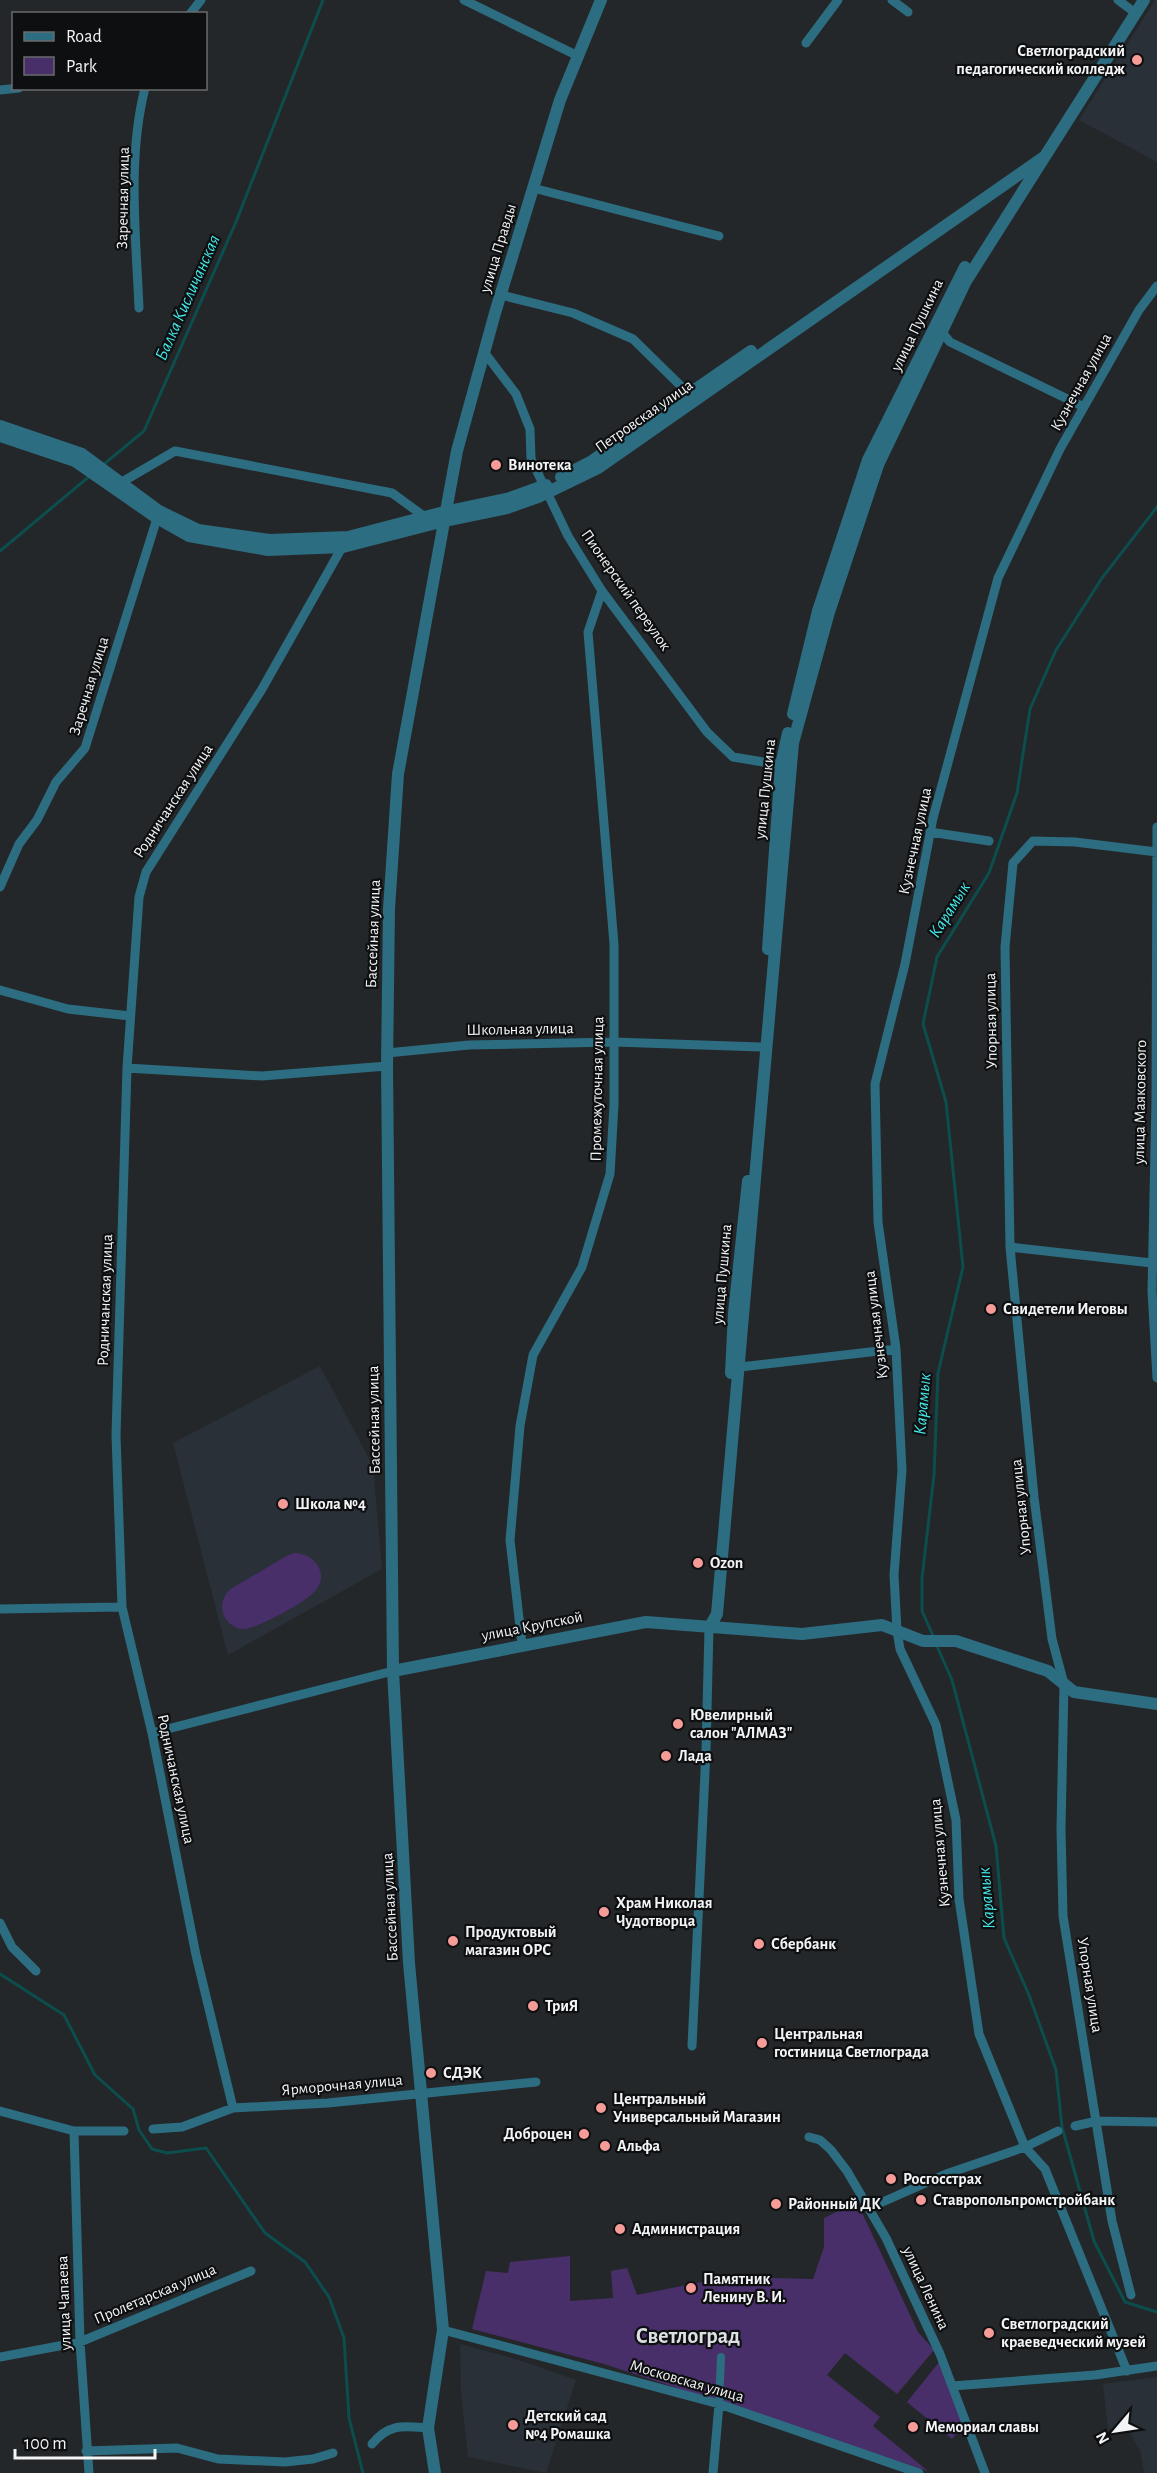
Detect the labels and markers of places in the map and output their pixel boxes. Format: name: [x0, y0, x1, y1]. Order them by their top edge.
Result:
place label: Светлоградский педагогический колледж: [956, 43, 1126, 77]
marker: Светлоградский педагогический колледж: [1130, 53, 1144, 67]
place label: Винотека: [508, 457, 572, 473]
marker: Винотека: [489, 458, 503, 472]
place label: Свидетели Иеговы: [1003, 1301, 1128, 1317]
marker: Свидетели Иеговы: [984, 1302, 998, 1316]
place label: Школа №4: [295, 1496, 366, 1512]
marker: Школа №4: [276, 1497, 290, 1511]
place label: Ozon: [710, 1555, 743, 1571]
marker: Ozon: [691, 1556, 705, 1570]
place label: Ювелирный салон "АЛМАЗ": [690, 1707, 793, 1741]
marker: Ювелирный салон "АЛМАЗ": [671, 1717, 685, 1731]
place label: Лада: [678, 1748, 712, 1764]
marker: Лада: [659, 1749, 673, 1763]
place label: Храм Николая Чудотворца: [616, 1895, 713, 1930]
marker: Храм Николая Чудотворца: [597, 1905, 611, 1919]
place label: Продуктовый магазин ОРС: [465, 1924, 557, 1958]
marker: Продуктовый магазин ОРС: [446, 1934, 460, 1948]
place label: Сбербанк: [771, 1936, 836, 1952]
marker: Сбербанк: [752, 1937, 766, 1951]
place label: ТриЯ: [545, 1998, 578, 2014]
marker: ТриЯ: [526, 1999, 540, 2013]
place label: Центральная гостиница Светлограда: [774, 2026, 929, 2060]
marker: Центральная гостиница Светлограда: [755, 2036, 769, 2050]
place label: СДЭК: [443, 2065, 482, 2081]
marker: СДЭК: [424, 2066, 438, 2080]
place label: Центральный Универсальный Магазин: [613, 2091, 781, 2125]
marker: Центральный Универсальный Магазин: [594, 2101, 608, 2115]
place label: Доброцен: [504, 2126, 572, 2142]
marker: Доброцен: [577, 2127, 591, 2141]
place label: Альфа: [617, 2138, 660, 2154]
marker: Альфа: [598, 2139, 612, 2153]
place label: Росгосстрах: [903, 2171, 982, 2187]
marker: Росгосстрах: [884, 2172, 898, 2186]
place label: Ставропольпромстройбанк: [933, 2192, 1115, 2208]
marker: Ставропольпромстройбанк: [914, 2193, 928, 2207]
place label: Районный ДК: [788, 2196, 881, 2212]
marker: Районный ДК: [769, 2197, 783, 2211]
place label: Администрация: [632, 2221, 740, 2237]
marker: Администрация: [613, 2222, 627, 2236]
place label: Памятник Ленину В. И.: [703, 2271, 786, 2306]
marker: Памятник Ленину В. И.: [684, 2281, 698, 2295]
place label: Светлоградский краеведческий музей: [1001, 2316, 1146, 2351]
marker: Светлоградский краеведческий музей: [982, 2326, 996, 2340]
place label: Детский сад №4 Ромашка: [525, 2408, 611, 2442]
marker: Детский сад №4 Ромашка: [506, 2418, 520, 2432]
place label: Мемориал славы: [925, 2419, 1039, 2435]
marker: Мемориал славы: [906, 2420, 920, 2434]

